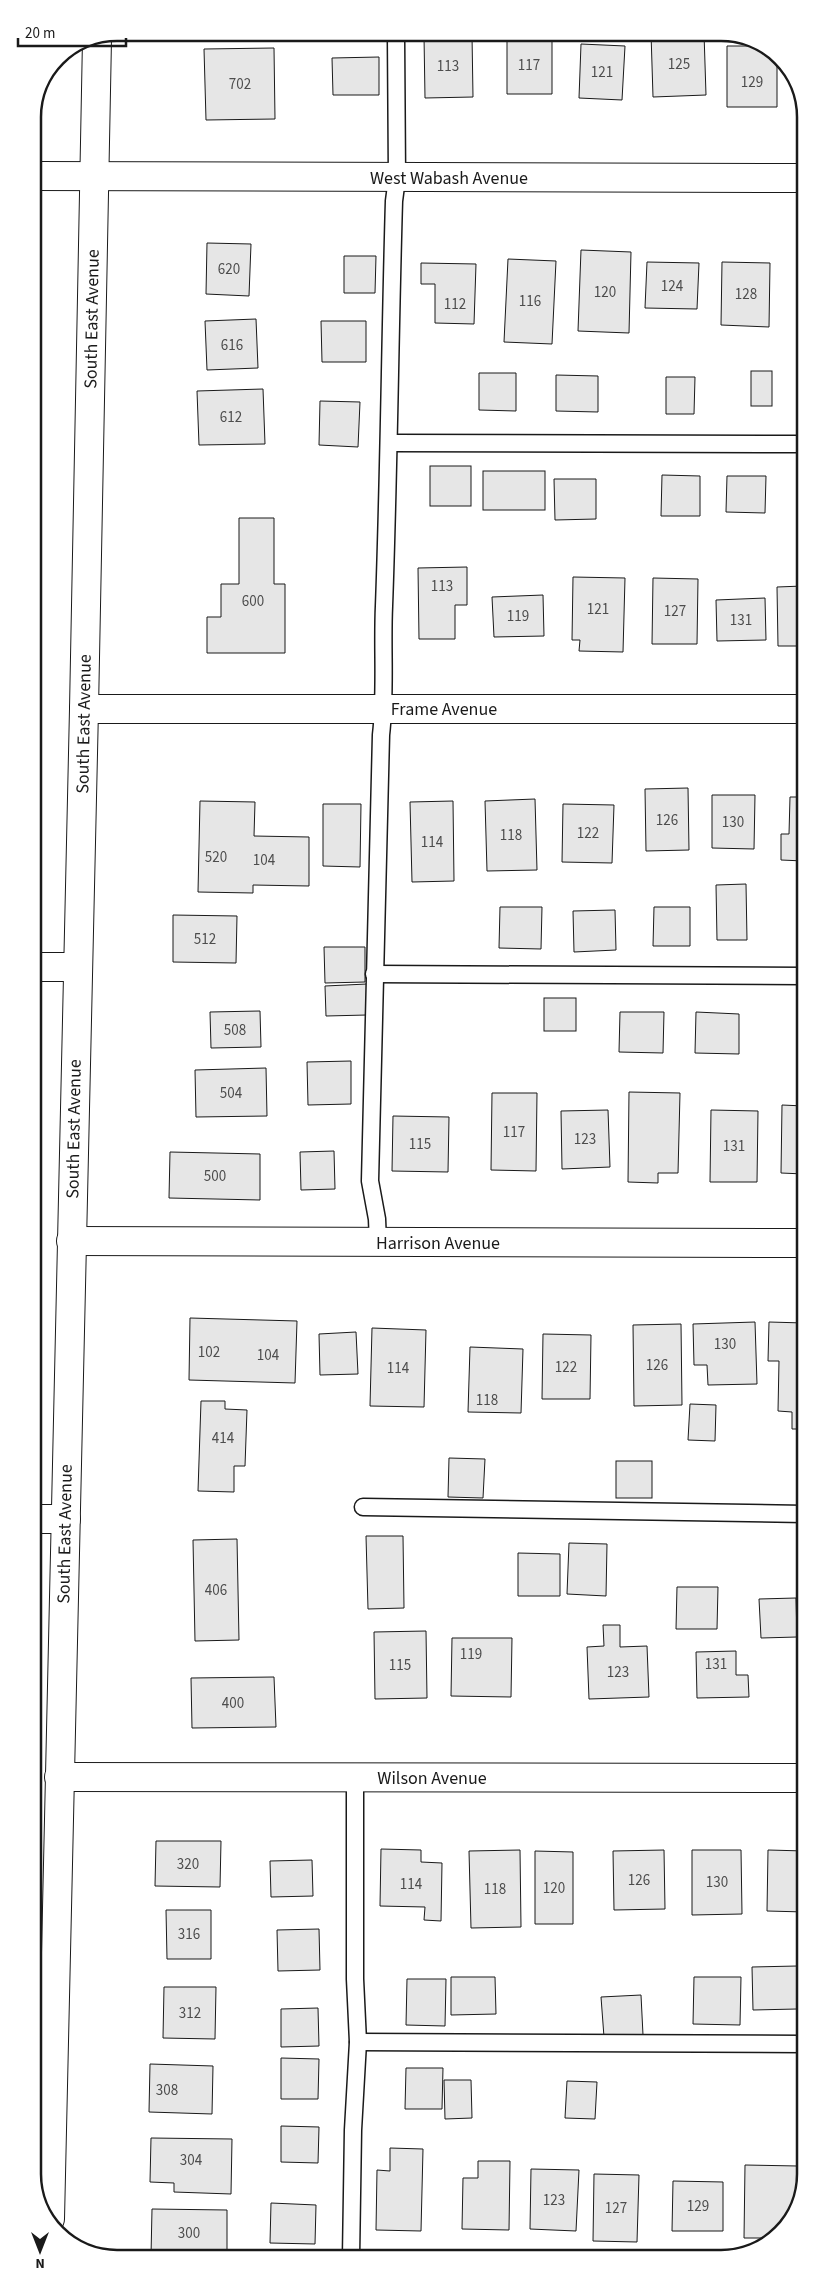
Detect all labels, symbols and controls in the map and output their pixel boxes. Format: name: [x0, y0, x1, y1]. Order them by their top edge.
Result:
scale bar: [18, 15, 125, 47]
text: 20 m: [25, 23, 55, 44]
house number: 125: [668, 54, 690, 75]
house number: 117: [518, 55, 540, 76]
house number: 113: [437, 56, 459, 77]
house number: 121: [591, 62, 613, 83]
house number: 129: [741, 72, 763, 93]
house number: 702: [229, 74, 251, 95]
street label: West Wabash Avenue: [370, 166, 528, 191]
street label: South East Avenue: [78, 249, 106, 389]
house number: 620: [218, 259, 240, 280]
house number: 124: [661, 276, 684, 297]
house number: 120: [594, 282, 616, 303]
house number: 128: [735, 284, 757, 305]
house number: 116: [519, 291, 541, 312]
house number: 112: [444, 294, 466, 315]
house number: 616: [221, 335, 243, 356]
house number: 612: [220, 407, 242, 428]
house number: 113: [431, 576, 453, 597]
house number: 600: [242, 591, 264, 612]
house number: 121: [587, 599, 609, 620]
house number: 127: [664, 601, 686, 622]
house number: 119: [507, 606, 529, 627]
house number: 131: [730, 610, 752, 631]
street label: South East Avenue: [70, 654, 98, 794]
street label: Frame Avenue: [391, 697, 497, 722]
house number: 126: [656, 810, 678, 831]
house number: 130: [722, 812, 744, 833]
house number: 122: [577, 823, 599, 844]
house number: 118: [500, 825, 522, 846]
house number: 114: [421, 832, 444, 853]
house number: 520: [205, 847, 227, 868]
house number: 104: [253, 850, 276, 871]
house number: 512: [194, 929, 216, 950]
house number: 508: [224, 1020, 246, 1041]
street label: South East Avenue: [60, 1059, 88, 1199]
house number: 504: [220, 1083, 243, 1104]
house number: 117: [503, 1122, 525, 1143]
house number: 123: [574, 1129, 596, 1150]
house number: 115: [409, 1134, 431, 1155]
house number: 131: [723, 1136, 745, 1157]
house number: 500: [204, 1166, 226, 1187]
street label: Harrison Avenue: [376, 1231, 500, 1256]
house number: 130: [714, 1334, 736, 1355]
house number: 102: [198, 1342, 220, 1363]
house number: 104: [257, 1345, 280, 1366]
house number: 126: [646, 1355, 668, 1376]
house number: 122: [555, 1357, 577, 1378]
house number: 114: [387, 1358, 410, 1379]
house number: 118: [476, 1390, 498, 1411]
house number: 414: [212, 1428, 235, 1449]
street label: South East Avenue: [51, 1464, 79, 1604]
house number: 406: [205, 1580, 227, 1601]
house number: 119: [460, 1644, 482, 1665]
house number: 131: [705, 1654, 727, 1675]
house number: 115: [389, 1655, 411, 1676]
house number: 123: [607, 1662, 629, 1683]
house number: 400: [222, 1693, 244, 1714]
street label: Wilson Avenue: [377, 1766, 487, 1791]
house number: 320: [177, 1854, 199, 1875]
house number: 126: [628, 1870, 650, 1891]
house number: 130: [706, 1872, 728, 1893]
house number: 114: [400, 1874, 423, 1895]
house number: 120: [543, 1878, 565, 1899]
house number: 118: [484, 1879, 506, 1900]
house number: 316: [178, 1924, 200, 1945]
house number: 312: [179, 2003, 201, 2024]
house number: 308: [156, 2080, 178, 2101]
house number: 304: [180, 2150, 203, 2171]
house number: 123: [543, 2190, 565, 2211]
house number: 129: [687, 2196, 709, 2217]
house number: 127: [605, 2198, 627, 2219]
house number: 300: [178, 2223, 200, 2244]
north arrow: [15, 2226, 65, 2276]
text: N: [35, 2253, 45, 2273]

